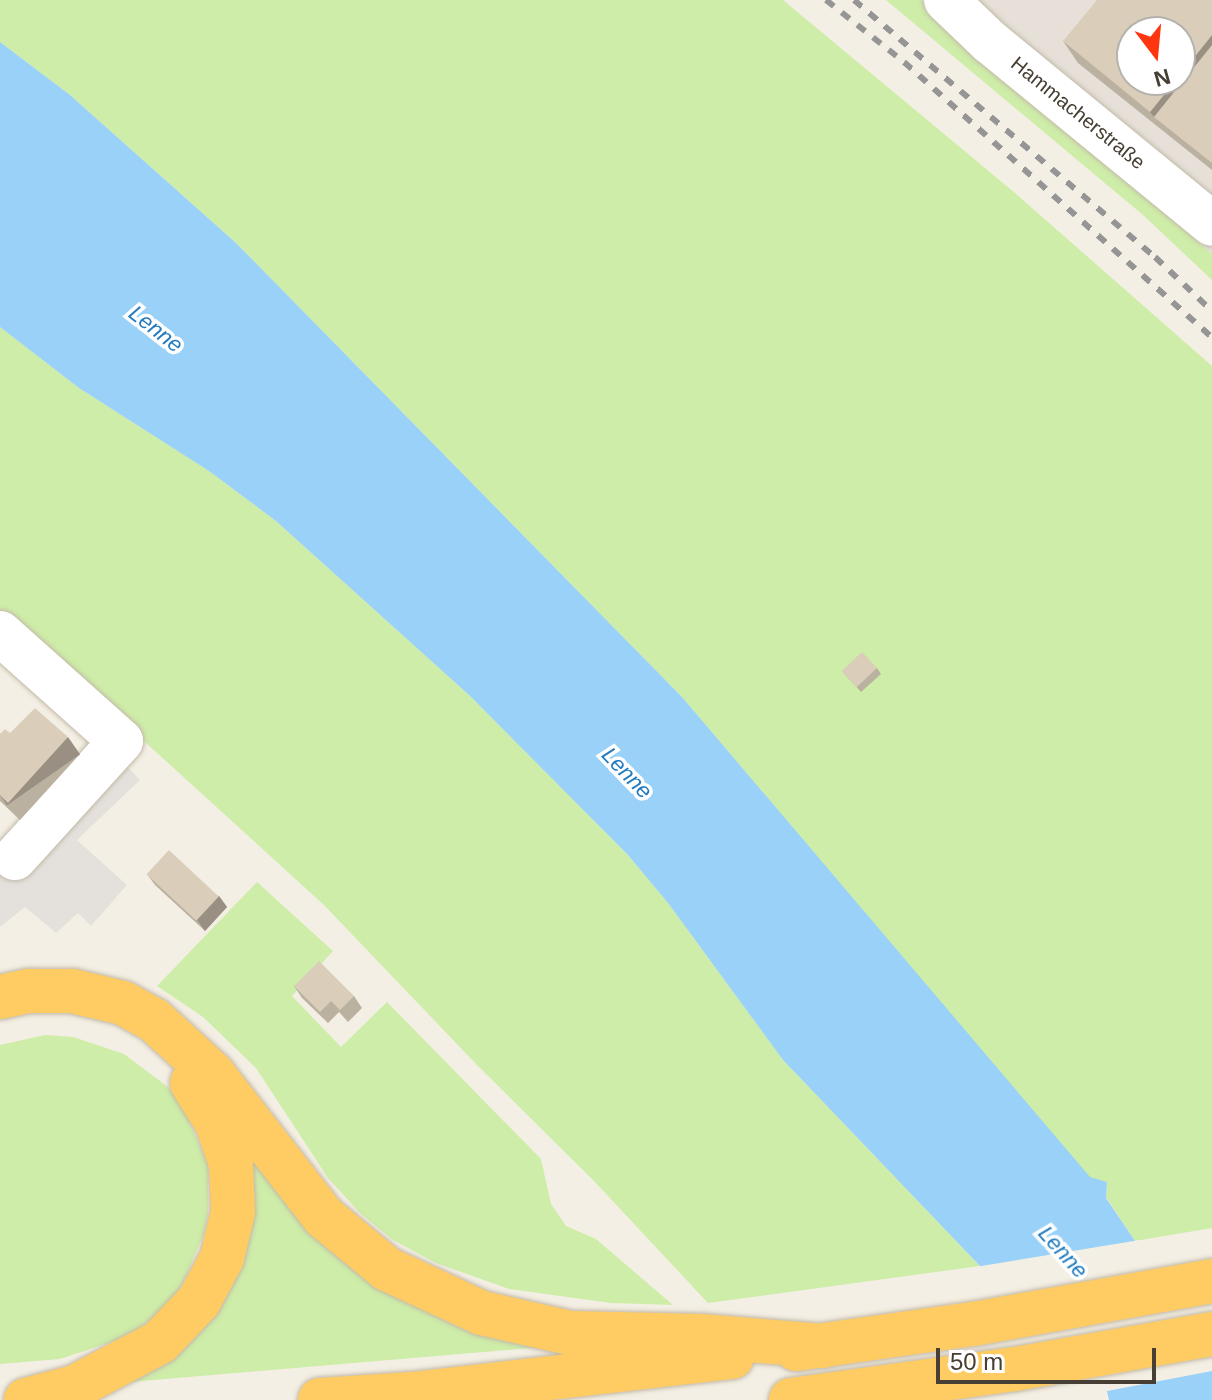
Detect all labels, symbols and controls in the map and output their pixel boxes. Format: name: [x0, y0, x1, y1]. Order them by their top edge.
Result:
north arrow: [1116, 16, 1196, 96]
street label: Hammacherstraße: [1006, 52, 1150, 174]
text: N: [1151, 63, 1173, 92]
water label: Lenne: [124, 300, 188, 358]
water label: Lenne: [596, 742, 658, 804]
water label: Lenne: [1033, 1220, 1093, 1284]
scale bar: [940, 1332, 1160, 1382]
text: 50 m: [950, 1348, 1003, 1375]

